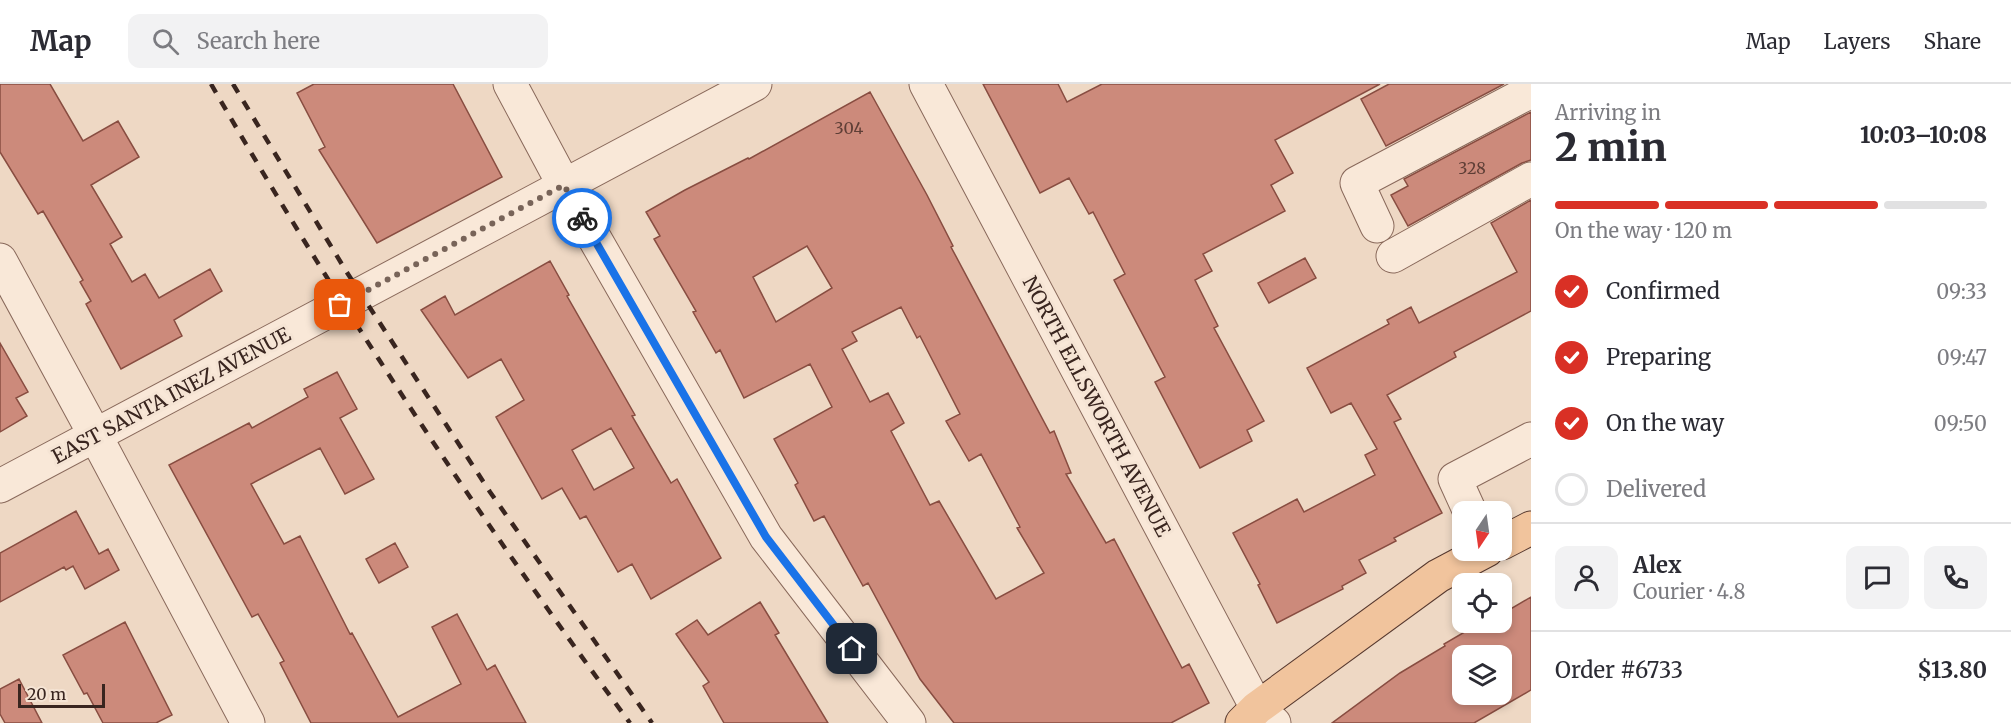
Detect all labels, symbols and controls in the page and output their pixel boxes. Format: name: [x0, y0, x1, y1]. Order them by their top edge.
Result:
search box: [128, 14, 548, 68]
text: Map: [30, 23, 92, 59]
icon: search: [149, 25, 182, 58]
text: Search here: [197, 27, 320, 55]
text: Map: [1746, 28, 1791, 55]
text: Layers: [1824, 28, 1891, 55]
text: Share: [1924, 28, 1981, 55]
text: Arriving in: [1555, 100, 1661, 125]
house number: 304: [835, 118, 864, 138]
text: 10:03–10:08: [1860, 121, 1987, 149]
text: 2 min: [1555, 123, 1667, 172]
house number: 328: [1458, 158, 1486, 178]
courier: [552, 188, 612, 248]
icon: bike: [566, 202, 599, 235]
text: On the way · 120 m: [1555, 218, 1732, 243]
street label: NORTH ELLSWORTH AVENUE: [1018, 272, 1177, 541]
icon: check: [1555, 275, 1588, 308]
text: Confirmed: [1606, 277, 1720, 305]
pin: [314, 279, 365, 330]
text: 09:33: [1936, 279, 1987, 304]
icon: bag: [323, 288, 356, 321]
street label: EAST SANTA INEZ AVENUE: [47, 321, 295, 469]
icon: check: [1555, 341, 1588, 374]
text: Preparing: [1606, 343, 1711, 371]
text: 09:47: [1937, 345, 1987, 370]
icon: check: [1555, 407, 1588, 440]
text: On the way: [1606, 409, 1724, 437]
text: 09:50: [1934, 411, 1987, 436]
text: Delivered: [1606, 475, 1706, 503]
north arrow: [1452, 501, 1512, 561]
map controls: [1452, 501, 1512, 705]
button: person: [1555, 546, 1618, 609]
button: chat: [1846, 546, 1909, 609]
button: phone: [1924, 546, 1987, 609]
text: Alex: [1633, 551, 1682, 579]
button: locate: [1452, 573, 1512, 633]
text: Courier · 4.8: [1633, 579, 1745, 604]
pin: [826, 623, 877, 674]
icon: home: [835, 632, 868, 665]
button: layers: [1452, 645, 1512, 705]
text: Order #6733: [1555, 656, 1683, 684]
text: $13.80: [1917, 656, 1987, 684]
scale bar: [18, 681, 105, 708]
text: 20 m: [27, 684, 66, 704]

